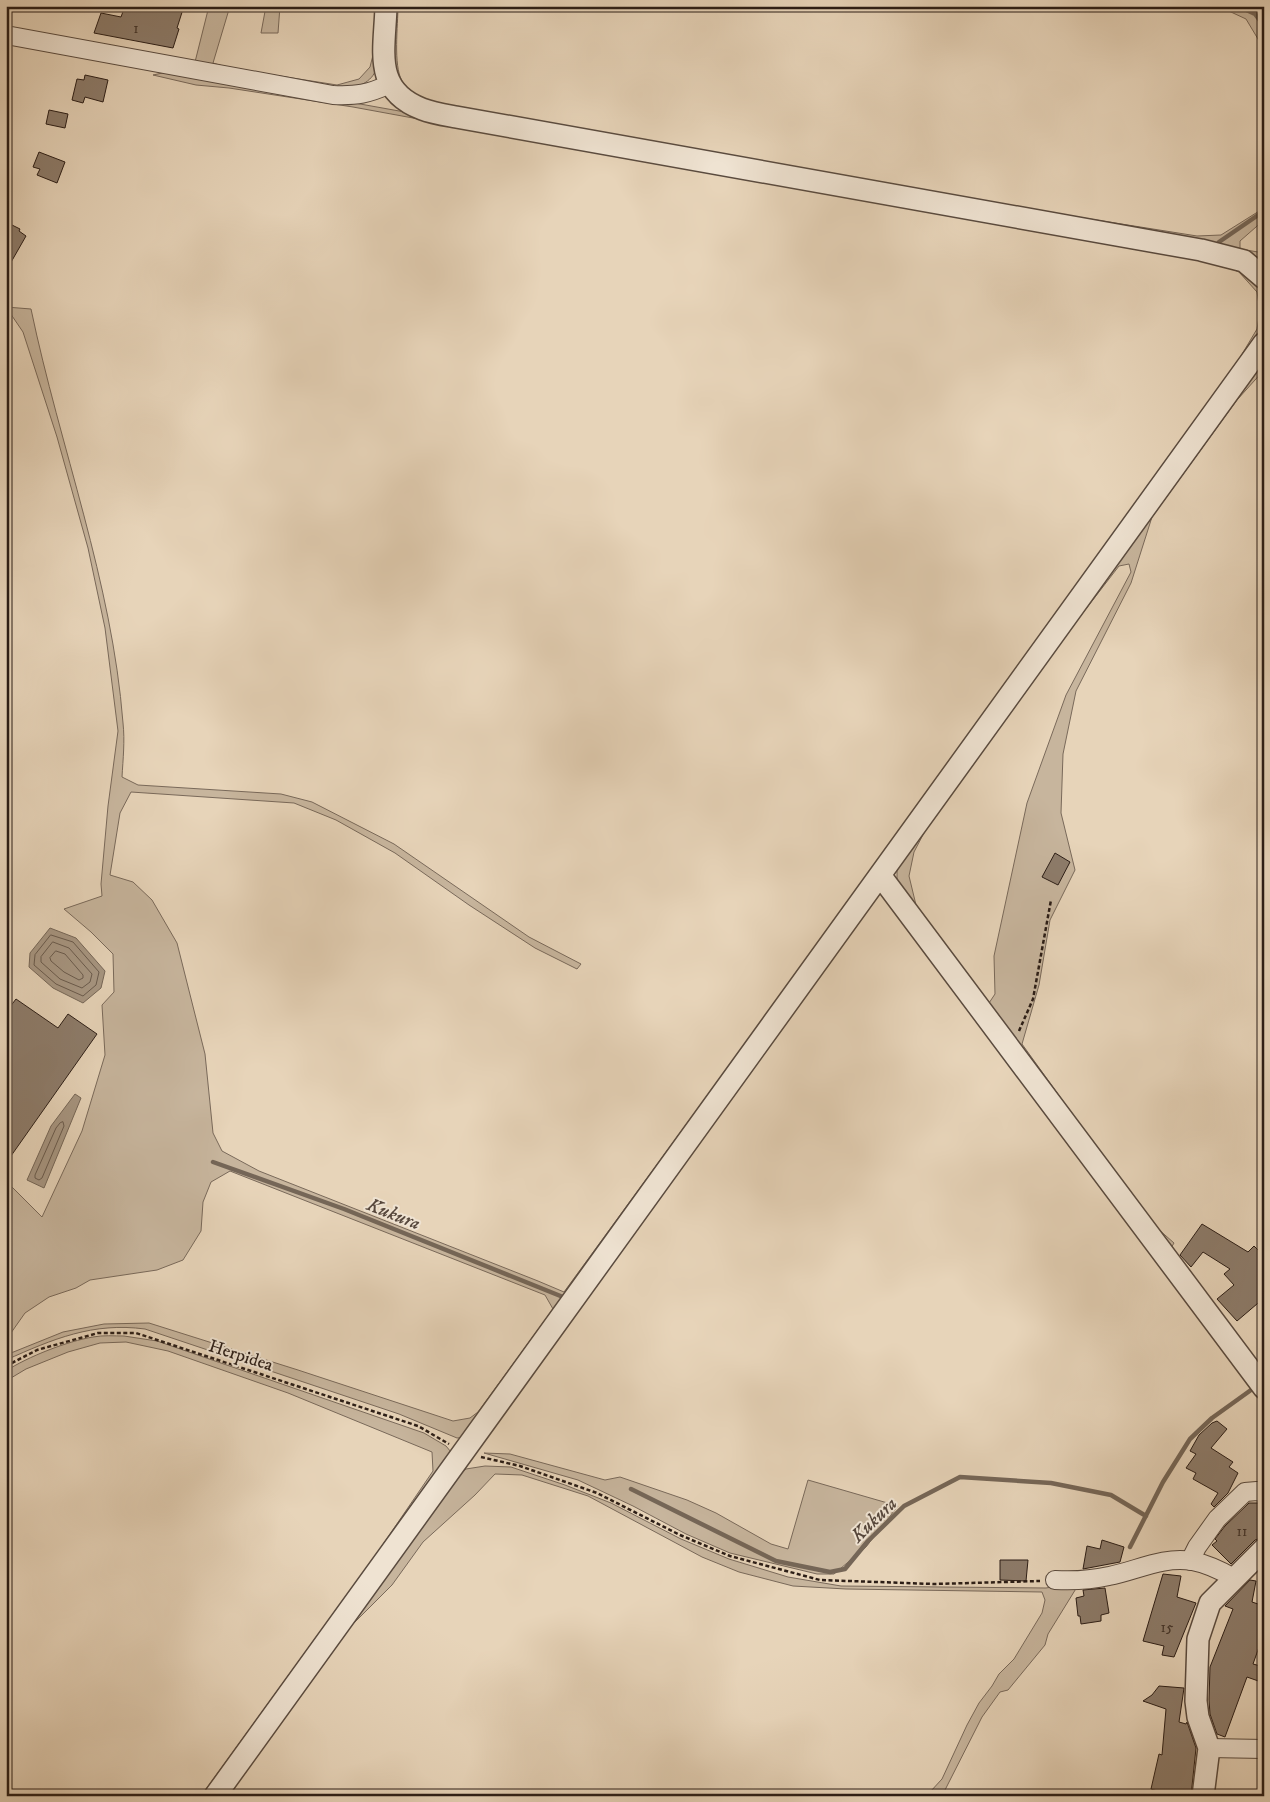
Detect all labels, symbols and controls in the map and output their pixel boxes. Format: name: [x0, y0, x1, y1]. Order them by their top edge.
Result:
house number: 1: [133, 19, 139, 38]
water label: Kukura: [362, 1193, 423, 1235]
street label: Herpidea: [206, 1335, 276, 1377]
water label: Kukura: [845, 1493, 902, 1548]
house number: 11: [1236, 1522, 1248, 1541]
house number: 15: [1161, 1618, 1174, 1637]

